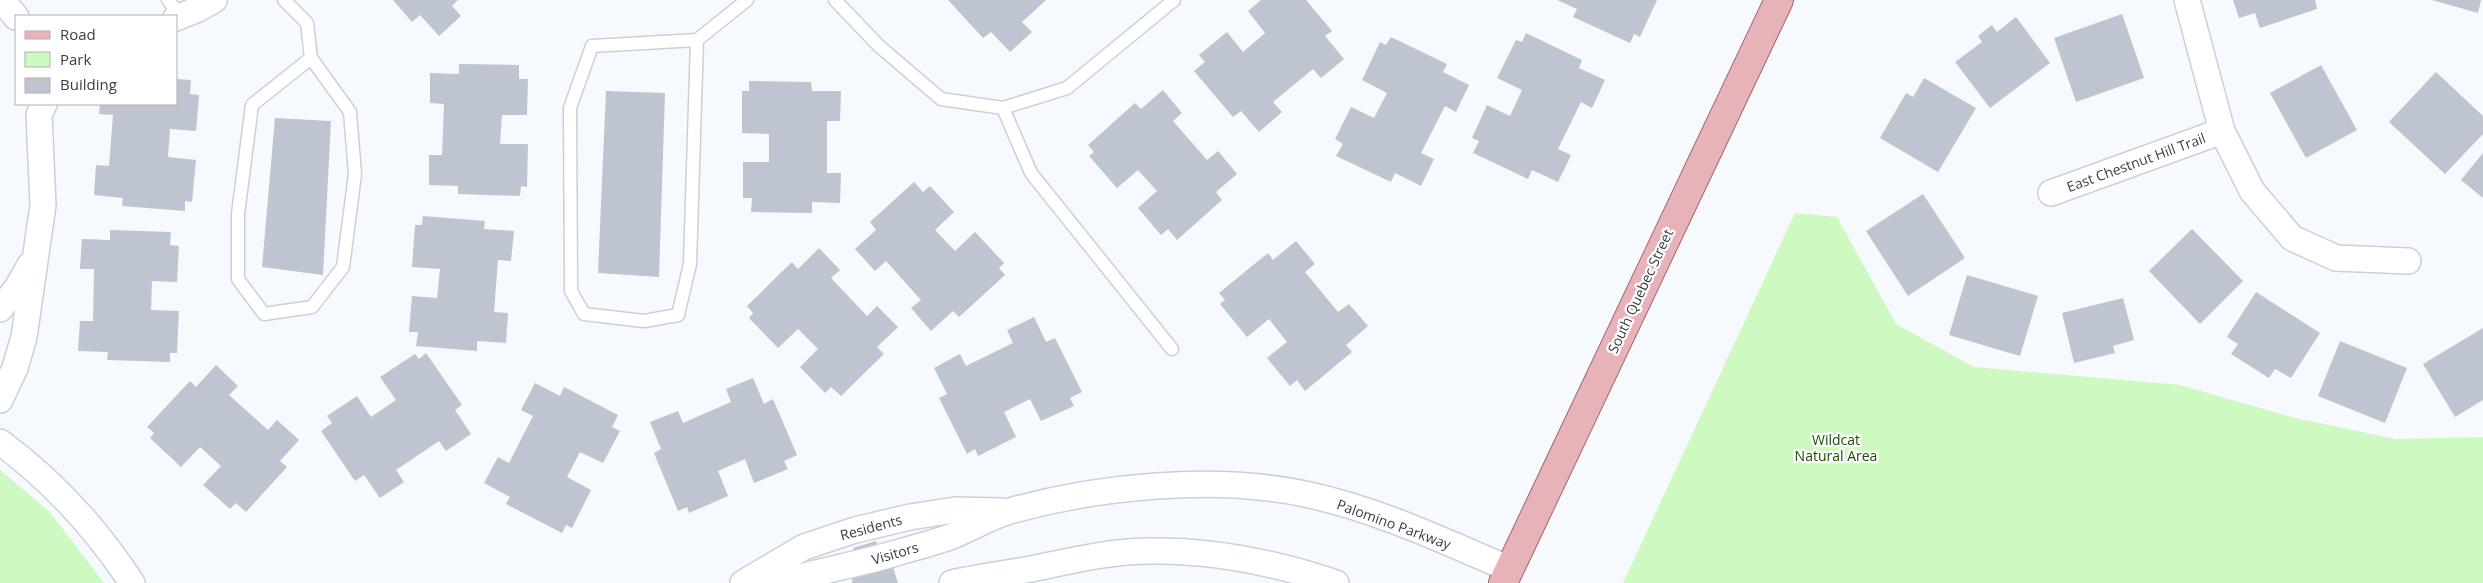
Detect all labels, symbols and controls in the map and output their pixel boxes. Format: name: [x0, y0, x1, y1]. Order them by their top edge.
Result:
legend: [15, 15, 178, 105]
text: Road: [60, 24, 96, 44]
text: Park: [60, 49, 91, 69]
text: Building: [60, 74, 117, 94]
street label: East Chestnut Hill Trail: [2064, 128, 2208, 196]
street label: South Quebec Street: [1603, 226, 1677, 356]
park label: Wildcat Natural Area: [1795, 430, 1877, 465]
street label: Palomino Parkway: [1334, 495, 1455, 554]
street label: Residents: [838, 510, 904, 544]
street label: Visitors: [869, 537, 921, 569]

